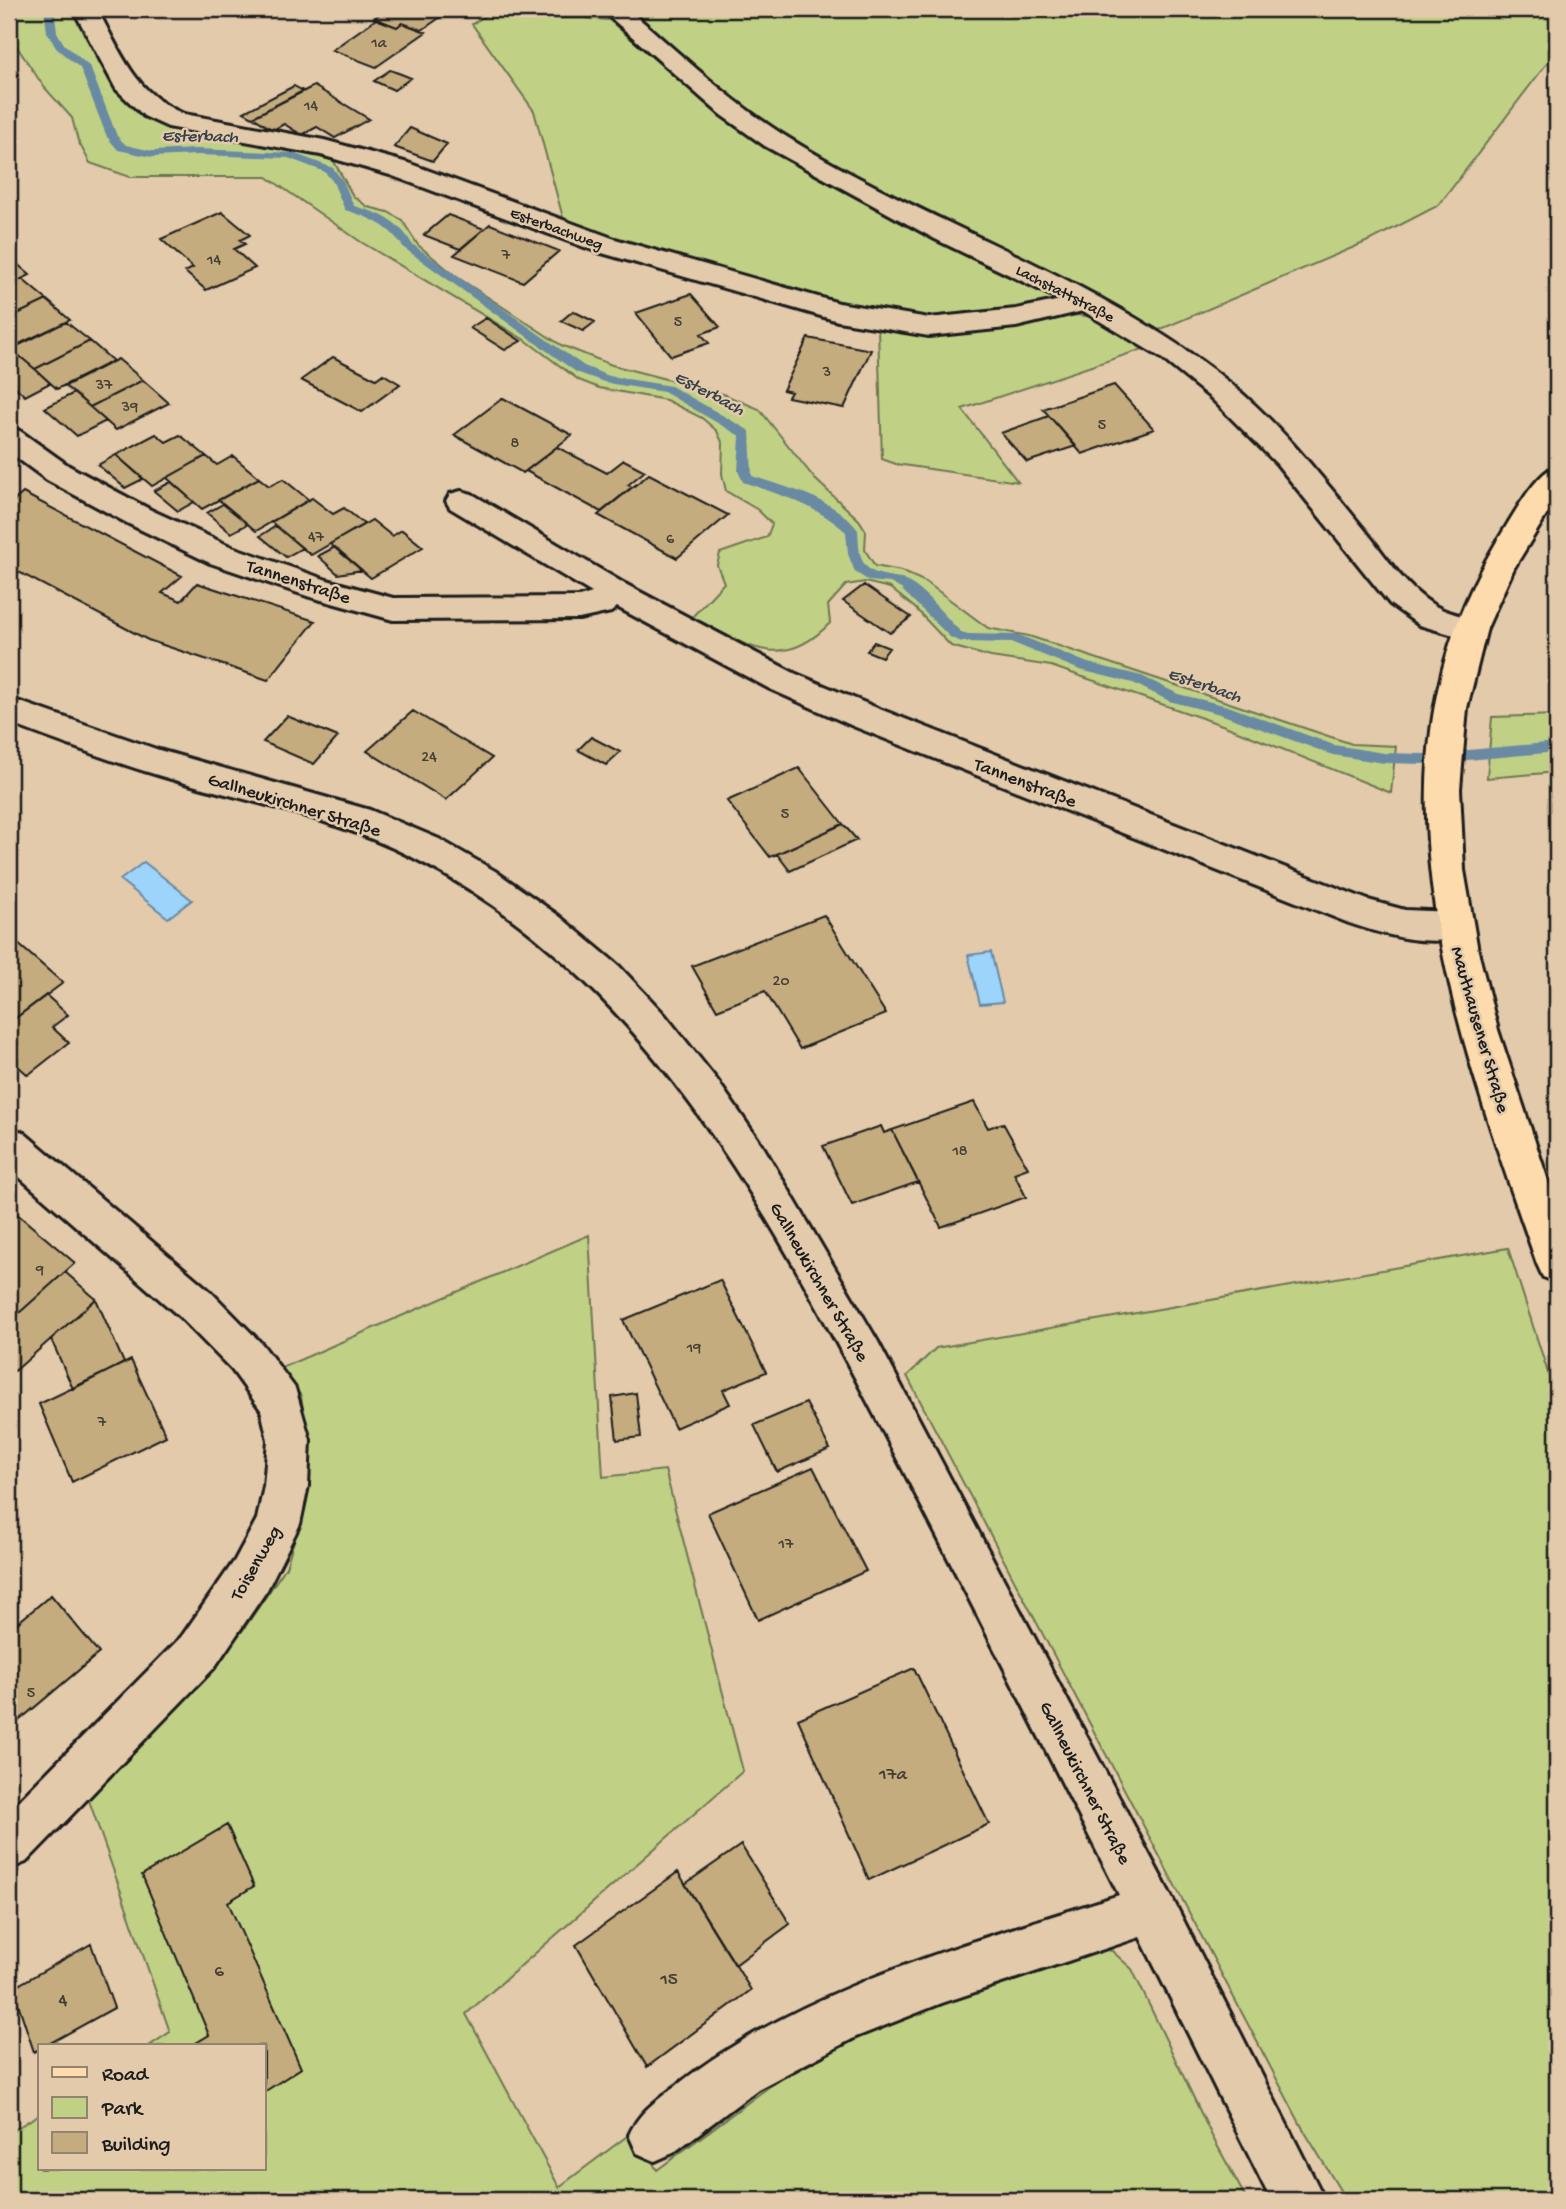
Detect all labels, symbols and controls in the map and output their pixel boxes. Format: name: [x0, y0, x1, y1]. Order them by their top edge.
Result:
house number: 1a: [370, 35, 388, 54]
house number: 14: [303, 98, 318, 117]
water label: Esterbach: [162, 126, 239, 149]
street label: Esterbachweg: [507, 205, 605, 256]
house number: 7: [501, 247, 511, 266]
house number: 14: [206, 252, 221, 271]
street label: Lachstattstraße: [1012, 262, 1118, 328]
house number: 5: [674, 314, 682, 333]
house number: 3: [822, 364, 831, 383]
water label: Esterbach: [670, 367, 748, 422]
house number: 37: [95, 377, 113, 396]
house number: 39: [121, 399, 138, 418]
house number: 5: [1098, 417, 1106, 436]
house number: 8: [511, 435, 520, 454]
house number: 47: [308, 529, 325, 548]
house number: 6: [666, 531, 675, 550]
street label: Tannenstraße: [242, 555, 353, 611]
water label: Esterbach: [1165, 664, 1244, 709]
house number: 24: [421, 749, 437, 768]
street label: Tannenstraße: [969, 754, 1080, 814]
street label: Gallneukirchner Straße: [205, 769, 384, 844]
house number: 5: [781, 806, 789, 825]
street label: Mauthausener Straße: [1444, 944, 1513, 1116]
house number: 20: [773, 973, 789, 992]
house number: 18: [951, 1143, 968, 1162]
street label: Gallneukirchner Straße: [763, 1199, 873, 1367]
house number: 9: [35, 1262, 44, 1281]
house number: 19: [686, 1340, 701, 1359]
house number: 7: [97, 1414, 107, 1433]
street label: Toisenweg: [226, 1522, 288, 1606]
house number: 17: [778, 1536, 794, 1555]
house number: 5: [27, 1685, 35, 1704]
street label: Gallneukirchner Straße: [1033, 1698, 1135, 1869]
house number: 17a: [878, 1764, 908, 1787]
house number: 6: [214, 1961, 224, 1984]
house number: 15: [659, 1969, 678, 1992]
house number: 4: [59, 1990, 68, 2013]
legend: [38, 2044, 266, 2170]
text: Road: [102, 2064, 150, 2089]
text: Park: [101, 2098, 145, 2123]
text: Building: [101, 2134, 171, 2159]

